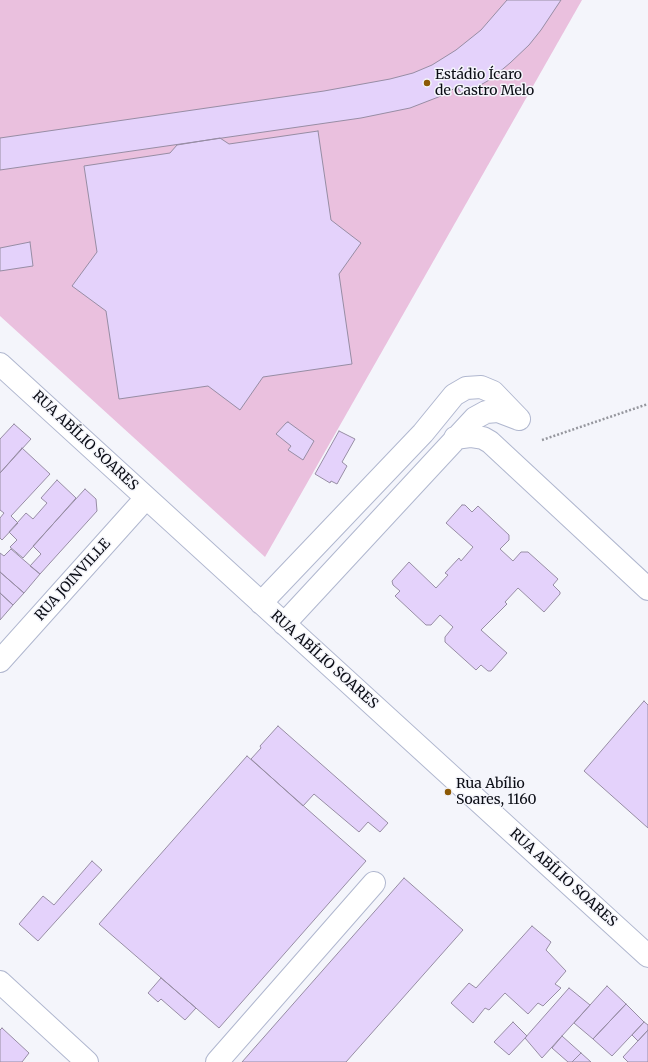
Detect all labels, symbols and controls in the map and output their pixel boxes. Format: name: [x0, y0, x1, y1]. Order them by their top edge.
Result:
place label: Estádio Ícaro de Castro Melo: [435, 67, 534, 100]
marker: Estádio Ícaro de Castro Melo: [422, 78, 432, 88]
street label: RUA ABÍLIO SOARES: [29, 388, 141, 494]
street label: RUA JOINVILLE: [32, 536, 114, 624]
street label: RUA ABÍLIO SOARES: [267, 607, 381, 713]
place label: Rua Abílio Soares, 1160: [456, 776, 537, 808]
marker: Rua Abílio Soares, 1160: [443, 787, 453, 797]
street label: RUA ABÍLIO SOARES: [506, 825, 620, 931]

